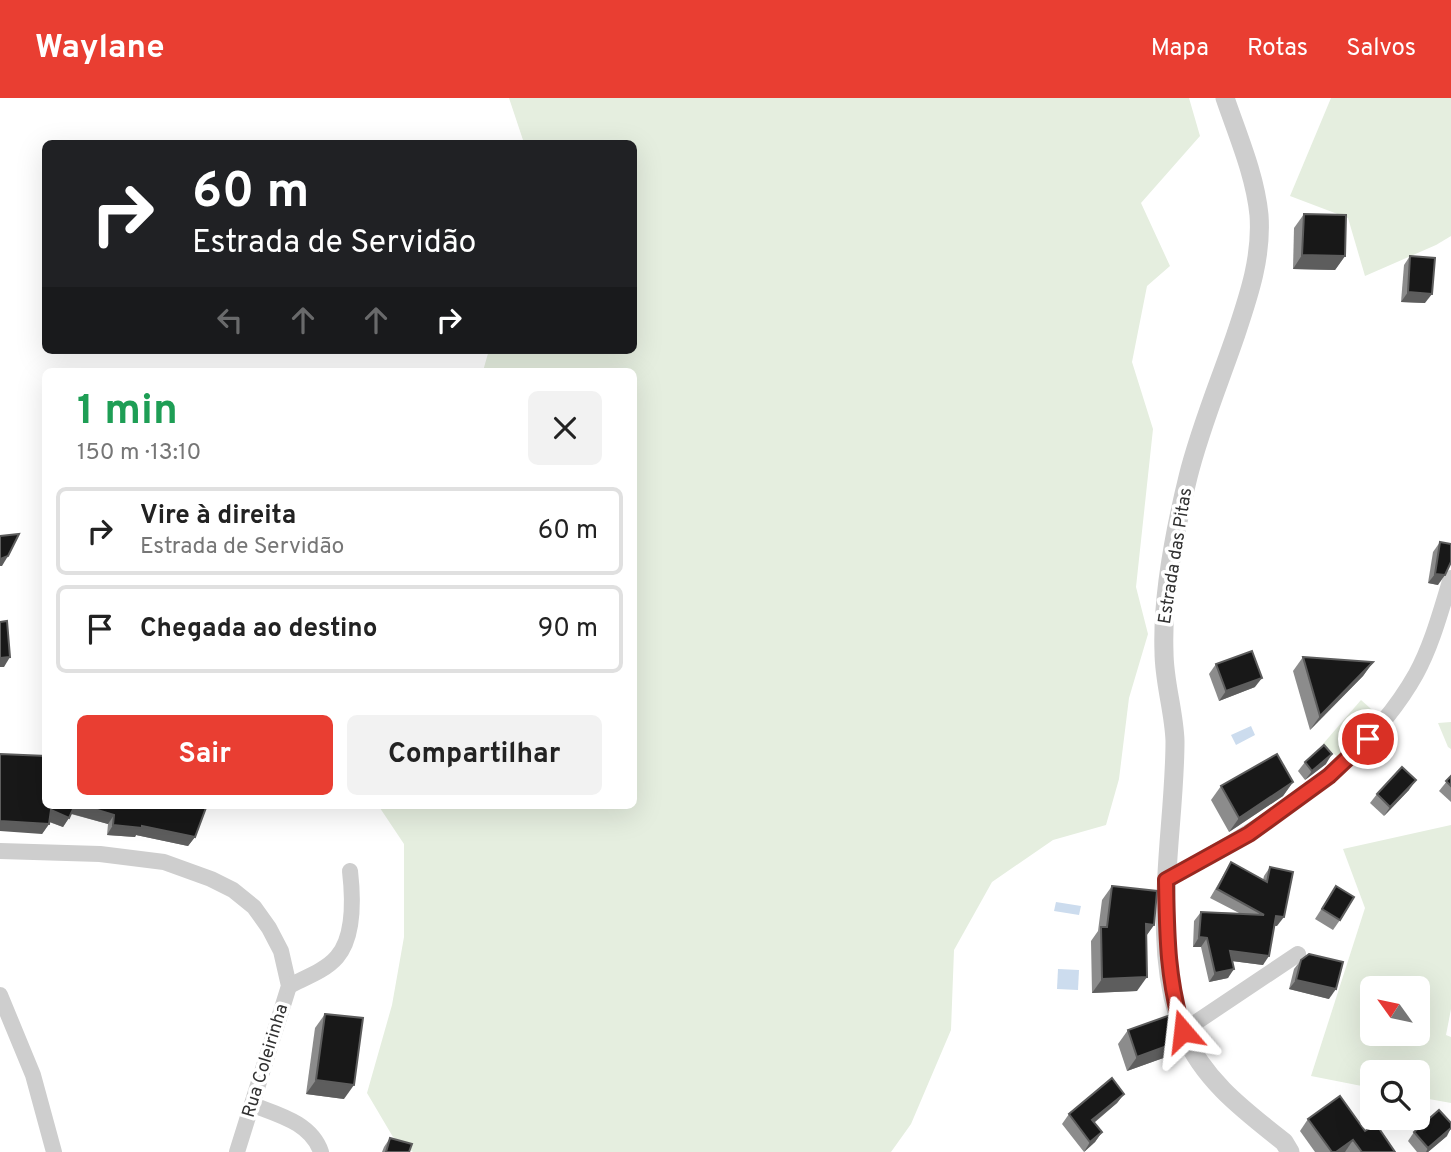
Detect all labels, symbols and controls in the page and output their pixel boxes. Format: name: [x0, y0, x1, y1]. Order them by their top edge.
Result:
text: Waylane: [35, 28, 165, 70]
text: Mapa: [1151, 34, 1209, 64]
text: Rotas: [1247, 34, 1308, 64]
text: Salvos: [1346, 34, 1416, 64]
text: 60 m: [192, 163, 310, 225]
icon: right: [77, 168, 168, 259]
text: Estrada de Servidão: [192, 224, 476, 264]
icon: left: [211, 301, 249, 339]
icon: ahead: [284, 301, 322, 339]
icon: ahead: [357, 301, 395, 339]
icon: right: [430, 301, 468, 339]
text: 1 min: [77, 386, 178, 439]
button: close: [528, 391, 602, 465]
text: 150 m · 13:10: [77, 439, 201, 468]
street label: Estrada das Pitas: [1154, 486, 1198, 626]
text: Vire à direita: [140, 500, 296, 533]
icon: right: [81, 512, 119, 550]
text: 60 m: [538, 515, 598, 548]
text: Estrada de Servidão: [140, 533, 344, 562]
icon: arrive: [81, 610, 119, 648]
text: Chegada ao destino: [140, 613, 377, 646]
text: 90 m: [538, 613, 598, 646]
pin: [1338, 709, 1398, 769]
button: Sair: [77, 715, 333, 795]
button: Compartilhar: [347, 715, 602, 795]
icon: arrive: [1349, 720, 1387, 758]
north arrow: [1360, 976, 1430, 1046]
map controls: [1360, 976, 1430, 1130]
position arrow: [1146, 994, 1220, 1068]
street label: Rua Coleirinha: [238, 1001, 294, 1121]
button: search: [1360, 1060, 1430, 1130]

